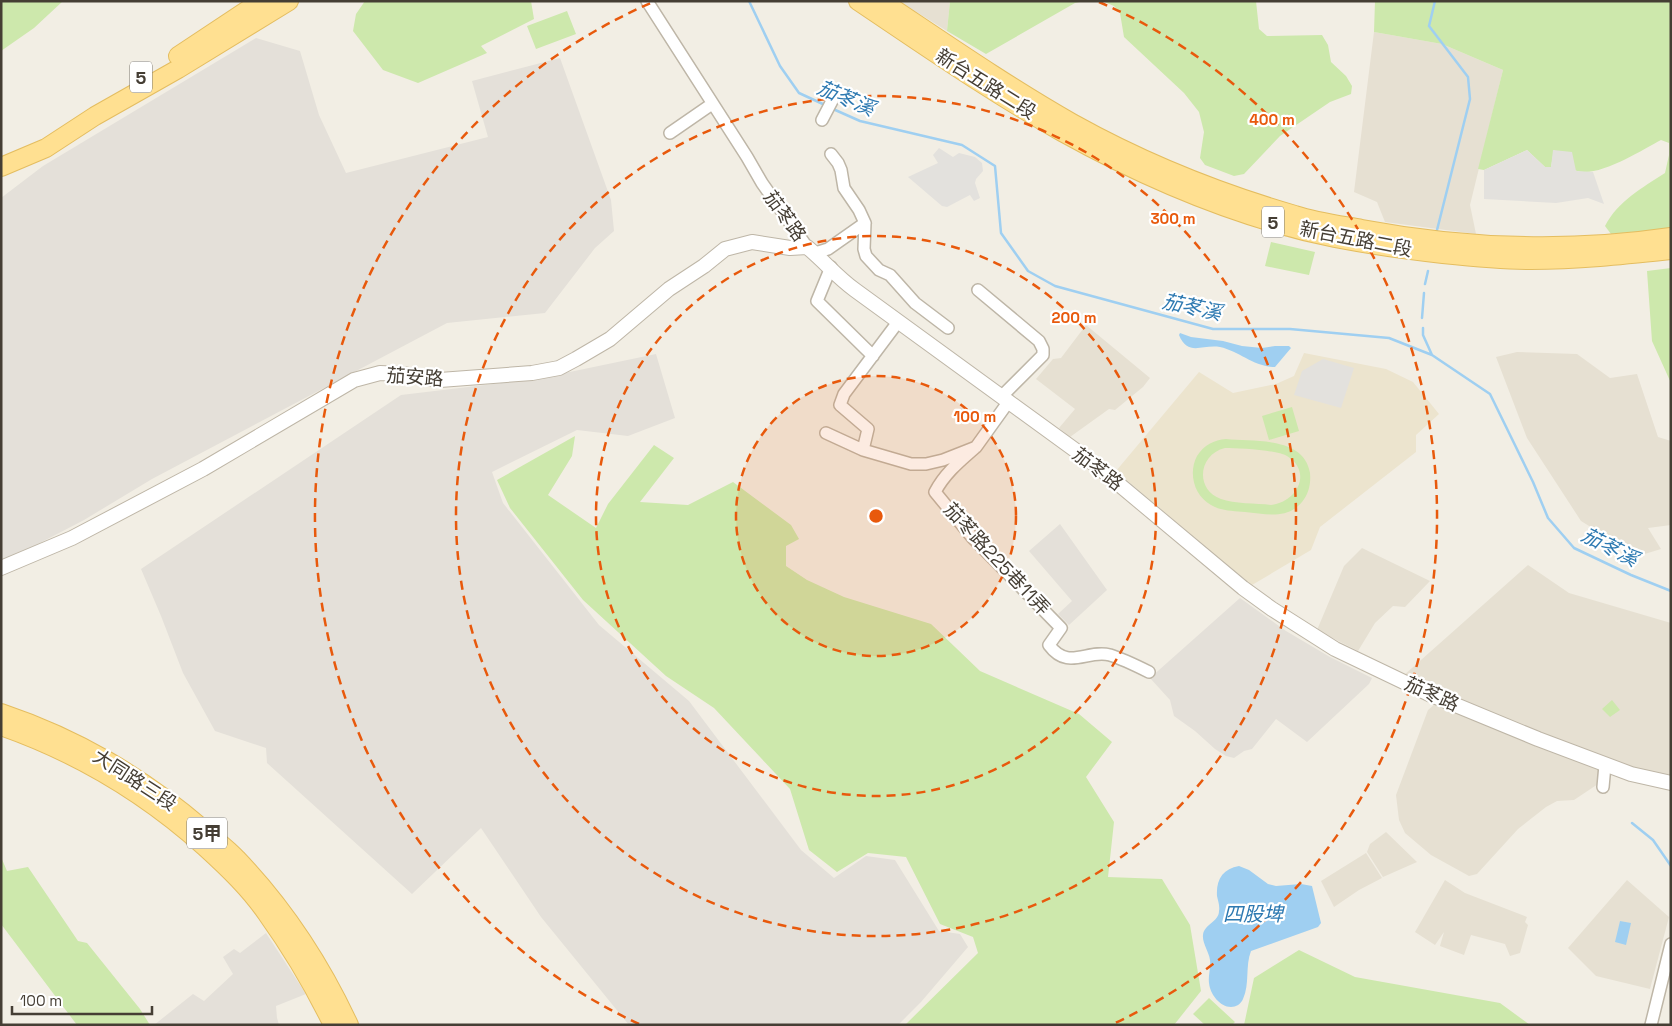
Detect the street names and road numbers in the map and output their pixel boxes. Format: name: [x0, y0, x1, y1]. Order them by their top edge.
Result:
street label: 新台五路二段: [931, 43, 1041, 125]
road number: 5: [130, 62, 152, 92]
street label: 茄苳路: [758, 186, 812, 246]
road number: 5: [1262, 206, 1284, 238]
street label: 新台五路二段: [1298, 216, 1414, 262]
street label: 茄安路: [386, 363, 444, 391]
street label: 茄苳路: [1068, 442, 1128, 496]
street label: 茄苳路225巷11弄: [938, 497, 1056, 621]
street label: 茄苳路: [1401, 671, 1463, 717]
street label: 大同路三段: [88, 744, 182, 816]
road number: 5甲: [187, 818, 227, 848]

